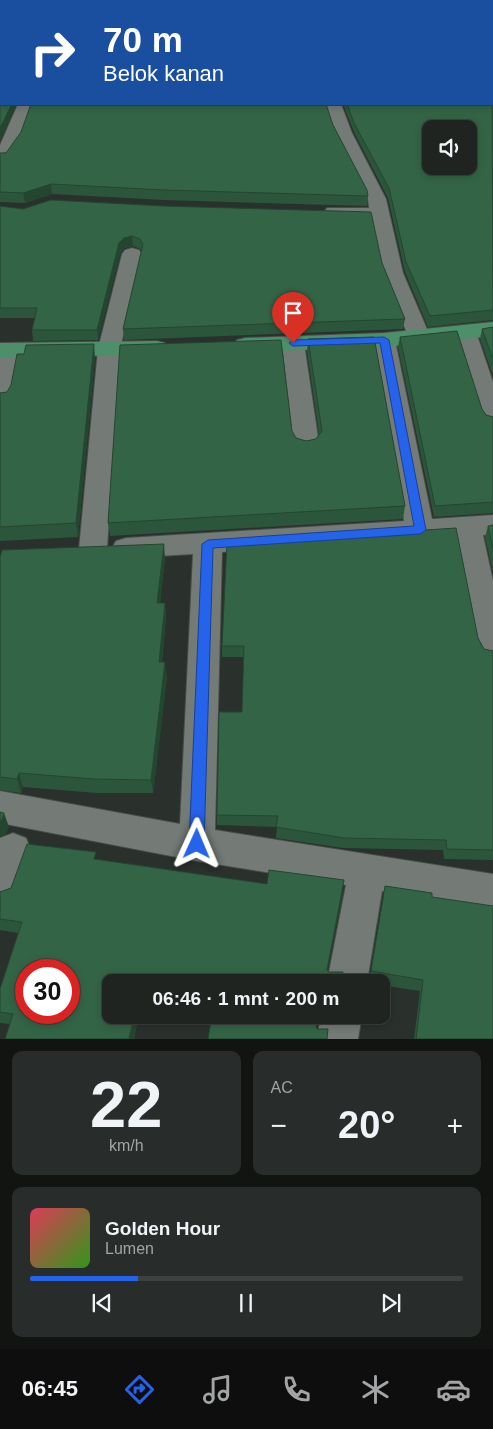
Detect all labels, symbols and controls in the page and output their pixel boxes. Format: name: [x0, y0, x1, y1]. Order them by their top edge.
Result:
icon: right: [20, 20, 85, 85]
text: 70 m: [103, 20, 183, 59]
text: Belok kanan: [103, 61, 224, 86]
map controls: [422, 120, 477, 175]
button: sound: [422, 120, 477, 175]
pin: [272, 292, 314, 343]
icon: arrive: [279, 299, 307, 327]
position arrow: [170, 817, 222, 869]
speed limit sign: 30: [15, 959, 80, 1024]
text: 06:46 · 1 mnt · 200 m: [153, 988, 339, 1009]
text: 22: [90, 1068, 162, 1141]
text: AC: [271, 1079, 293, 1096]
text: 20°: [338, 1104, 395, 1146]
text: −: [271, 1110, 287, 1141]
text: +: [447, 1110, 463, 1141]
text: km/h: [109, 1137, 144, 1154]
text: Golden Hour: [105, 1218, 220, 1239]
text: Lumen: [105, 1240, 154, 1257]
icon: previous: [88, 1289, 116, 1317]
icon: pause: [232, 1289, 260, 1317]
icon: next: [377, 1289, 405, 1317]
icon: directions: [122, 1372, 157, 1407]
icon: music: [200, 1372, 235, 1407]
icon: phone: [279, 1372, 314, 1407]
icon: climate: [358, 1372, 393, 1407]
icon: car: [436, 1372, 471, 1407]
text: 06:45: [22, 1376, 78, 1401]

